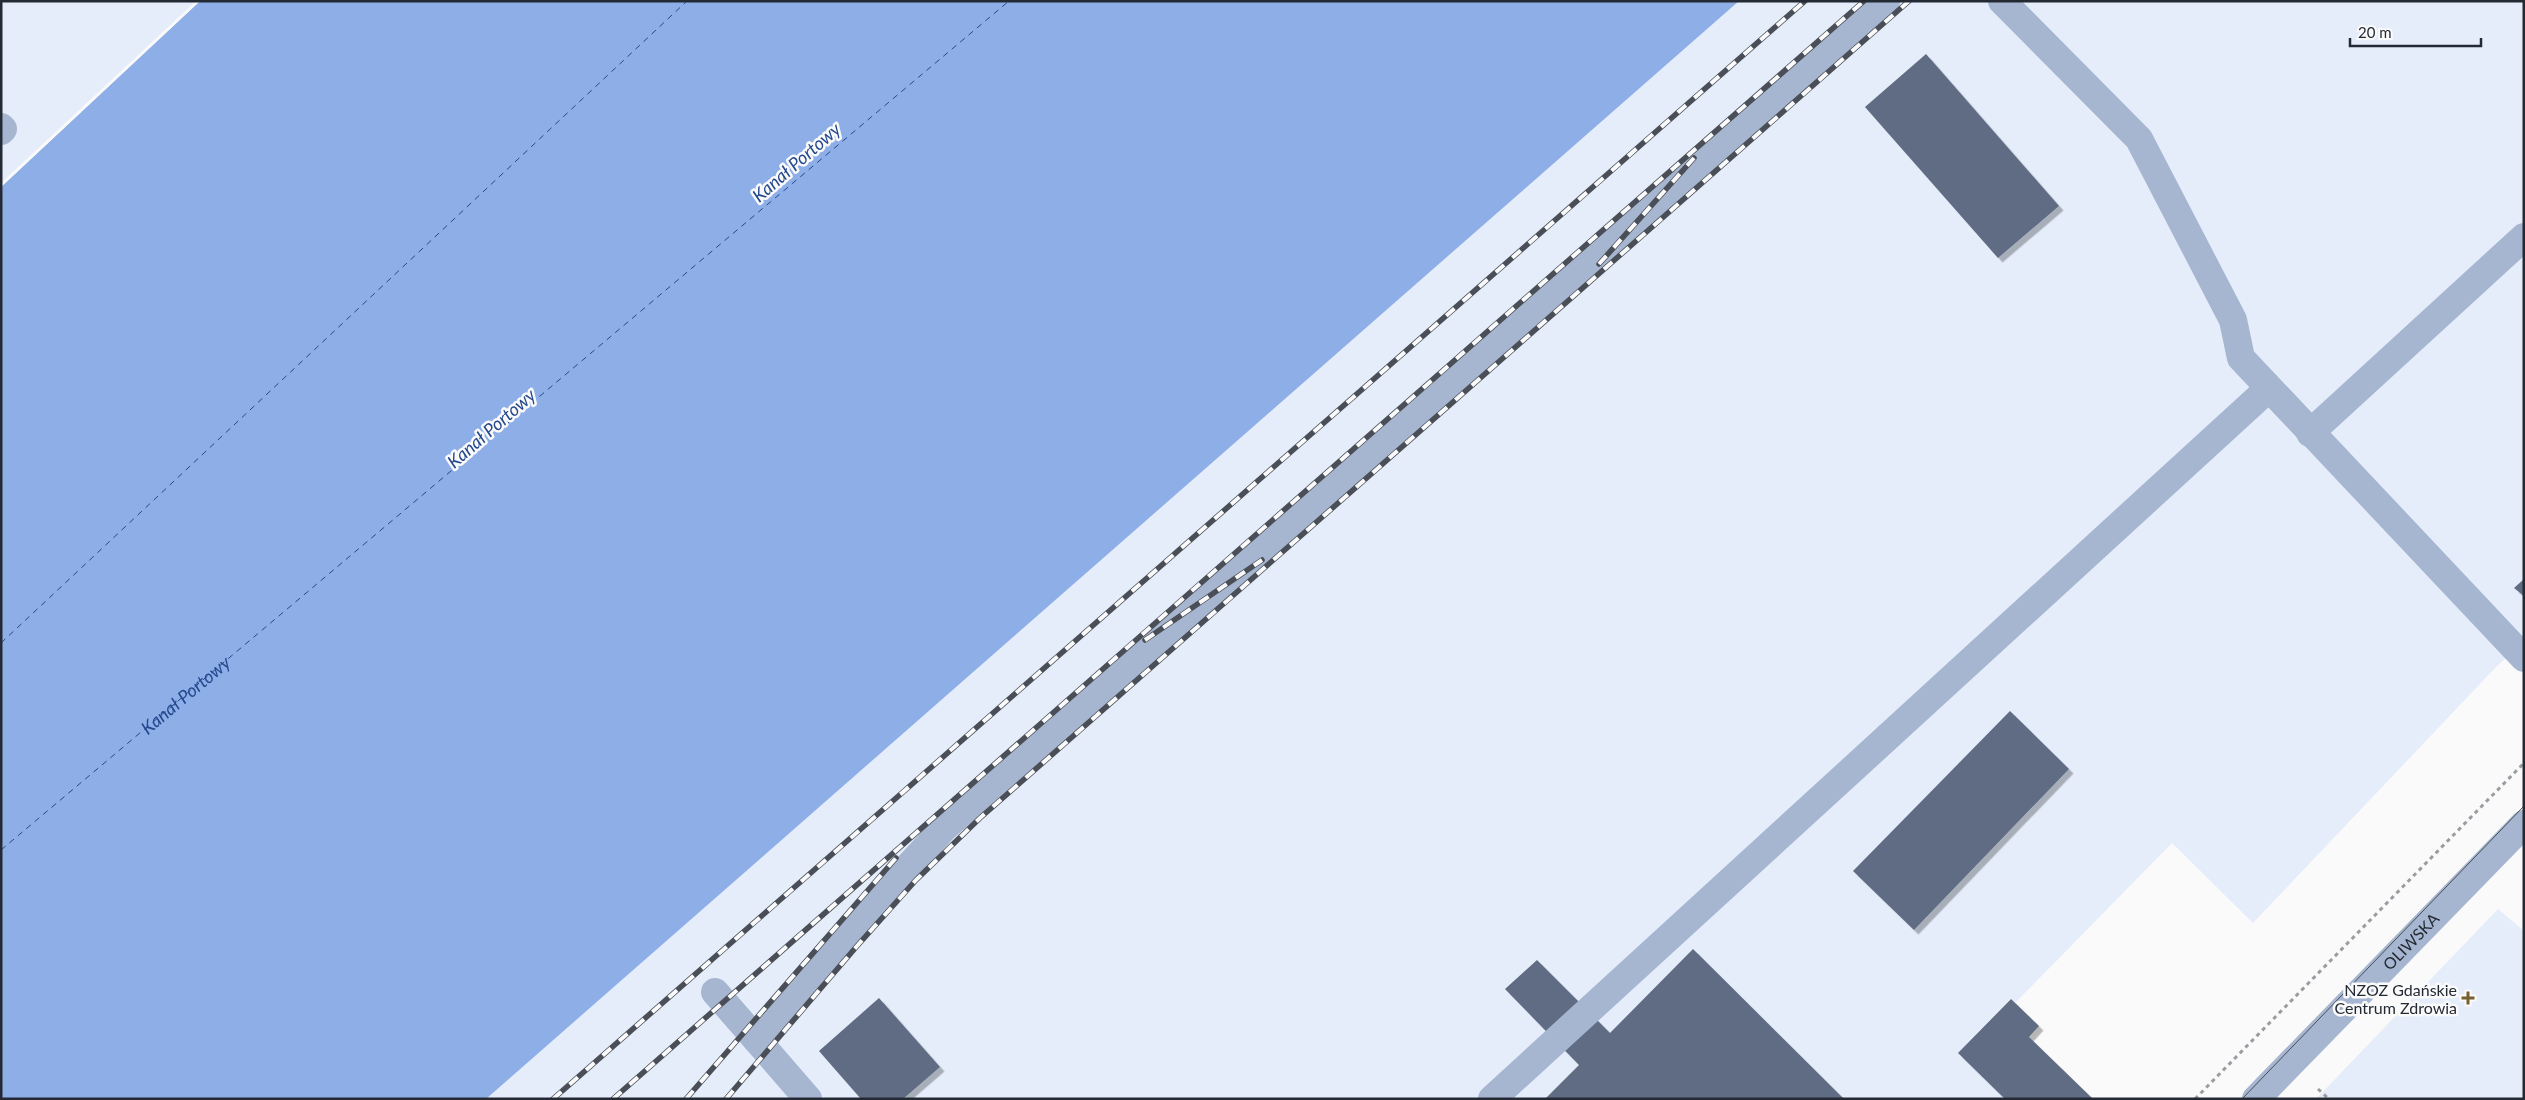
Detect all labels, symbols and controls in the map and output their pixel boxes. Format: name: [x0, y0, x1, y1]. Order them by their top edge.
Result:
scale bar: [2350, 15, 2481, 47]
text: 20 m: [2358, 23, 2392, 41]
water label: Kanał Portowy: [747, 117, 845, 206]
water label: Kanał Portowy: [442, 383, 540, 472]
water label: Kanał Portowy: [136, 651, 235, 739]
street label: OLIWSKA: [2378, 908, 2442, 973]
place label: NZOZ Gdańskie Centrum Zdrowia: [2334, 980, 2457, 1017]
marker: NZOZ Gdańskie Centrum Zdrowia: [2461, 991, 2475, 1005]

